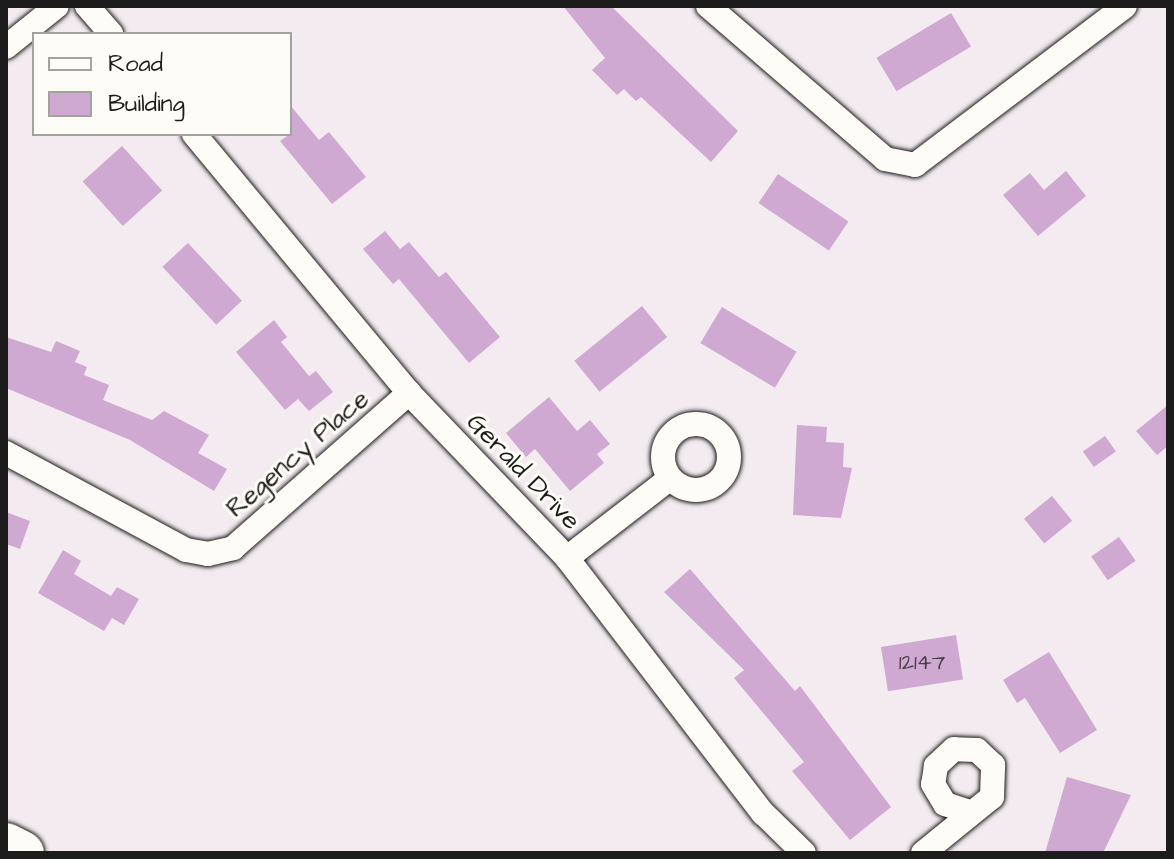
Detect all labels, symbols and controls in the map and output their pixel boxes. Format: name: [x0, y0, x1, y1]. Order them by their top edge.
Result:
legend: [32, 32, 292, 136]
text: Road: [108, 47, 163, 81]
text: Building: [108, 87, 185, 121]
street label: Regency Place: [220, 384, 376, 524]
street label: Gerald Drive: [460, 407, 586, 537]
house number: 12147: [899, 650, 945, 676]

